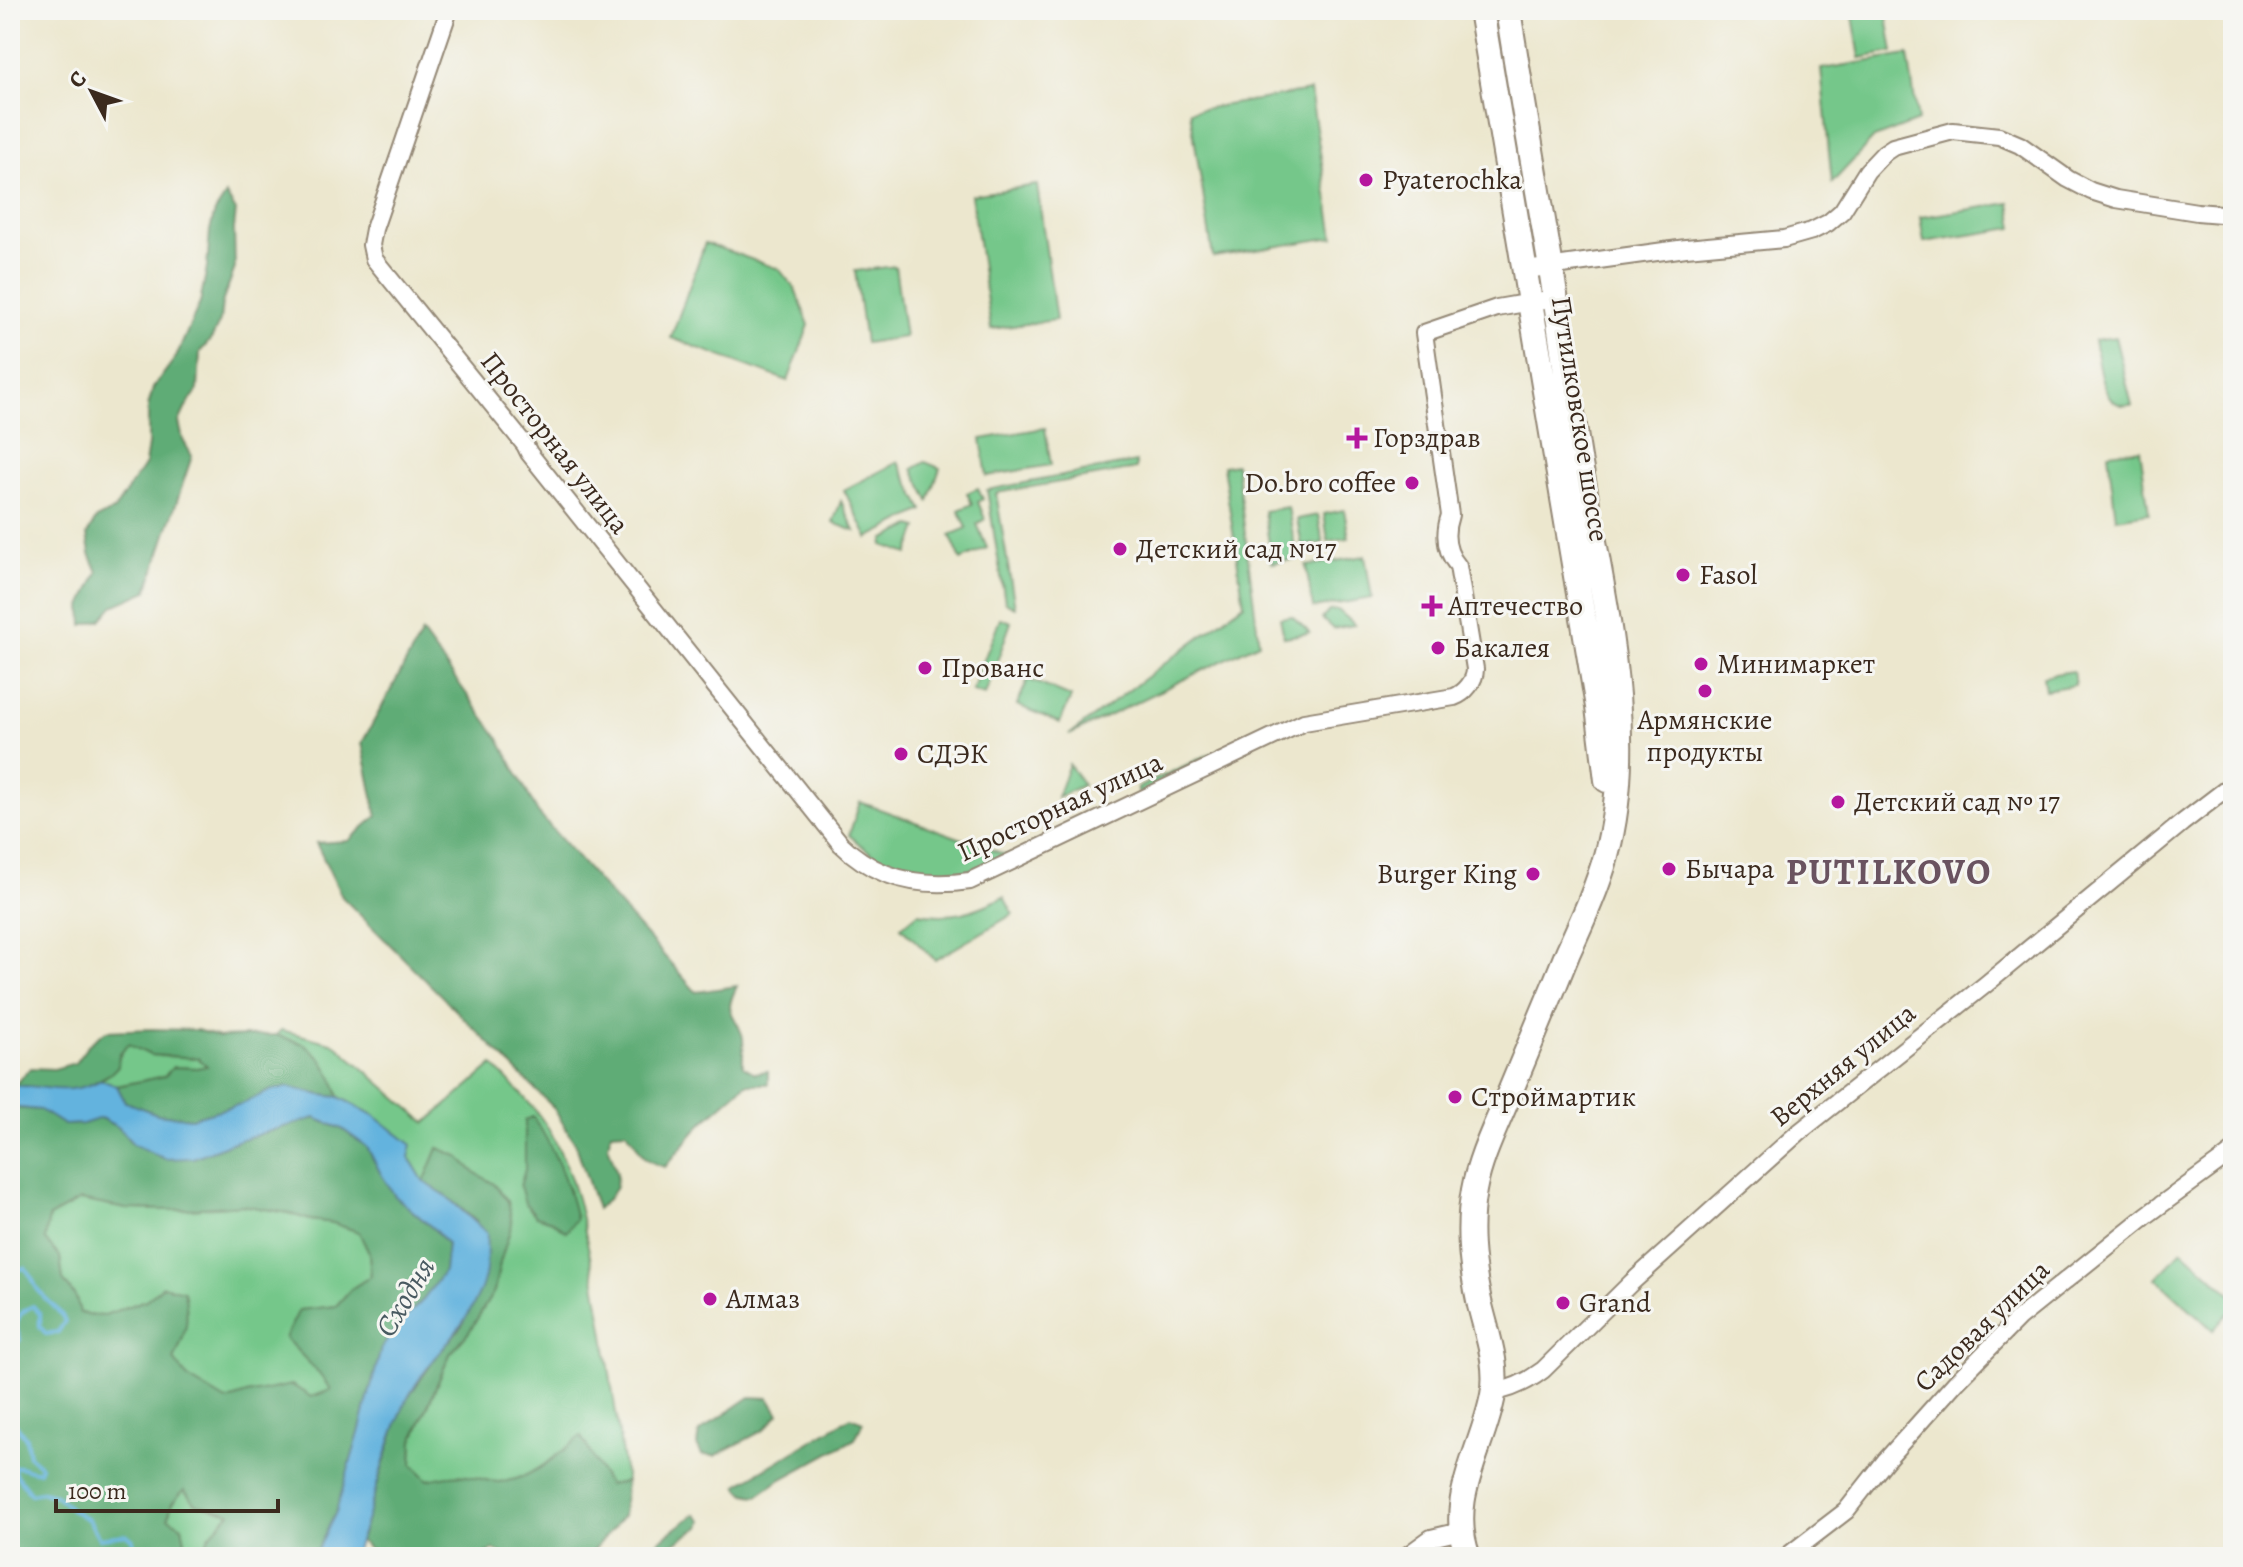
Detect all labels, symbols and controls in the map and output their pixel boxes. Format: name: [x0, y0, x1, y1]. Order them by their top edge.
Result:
north arrow: [52, 52, 132, 132]
text: С: [62, 65, 93, 94]
place label: Pyaterochka: [1382, 161, 1522, 199]
marker: Pyaterochka: [1357, 171, 1375, 189]
street label: Путилковское шоссе: [1542, 294, 1618, 544]
street label: Просторная улица: [472, 344, 638, 542]
place label: Горздрав: [1373, 419, 1480, 457]
marker: Горздрав: [1348, 429, 1366, 447]
place label: Do.bro coffee: [1244, 464, 1396, 502]
marker: Do.bro coffee: [1403, 474, 1421, 492]
place label: Детский сад №17: [1136, 530, 1336, 568]
marker: Детский сад №17: [1111, 540, 1129, 558]
place label: Fasol: [1699, 556, 1757, 594]
marker: Fasol: [1674, 566, 1692, 584]
place label: Аптечество: [1447, 587, 1583, 625]
marker: Аптечество: [1423, 597, 1441, 615]
place label: Бакалея: [1454, 629, 1550, 667]
marker: Бакалея: [1429, 639, 1447, 657]
place label: Минимаркет: [1717, 645, 1875, 683]
place label: Прованс: [941, 649, 1044, 687]
marker: Минимаркет: [1692, 655, 1710, 673]
marker: Прованс: [916, 659, 934, 677]
marker: Армянские продукты: [1696, 682, 1714, 700]
place label: Армянские продукты: [1637, 701, 1772, 771]
place label: СДЭК: [917, 735, 988, 773]
street label: Просторная улица: [951, 743, 1169, 871]
marker: СДЭК: [892, 745, 910, 763]
place label: Детский сад № 17: [1854, 783, 2060, 821]
marker: Детский сад № 17: [1829, 793, 1847, 811]
district label: PUTILKOVO: [1786, 847, 1992, 896]
place label: Бычара: [1685, 850, 1774, 888]
place label: Burger King: [1377, 855, 1517, 893]
marker: Бычара: [1660, 860, 1678, 878]
marker: Burger King: [1524, 865, 1542, 883]
street label: Верхняя улица: [1762, 994, 1924, 1136]
place label: Строймартик: [1471, 1078, 1636, 1116]
marker: Строймартик: [1446, 1088, 1464, 1106]
water label: Сходня: [366, 1250, 444, 1344]
street label: Садовая улица: [1906, 1251, 2058, 1400]
place label: Алмаз: [725, 1280, 800, 1318]
place label: Grand: [1579, 1284, 1652, 1322]
marker: Алмаз: [701, 1290, 719, 1308]
marker: Grand: [1554, 1294, 1572, 1312]
scale bar: [56, 1463, 278, 1513]
text: 100 m: [68, 1475, 127, 1507]

